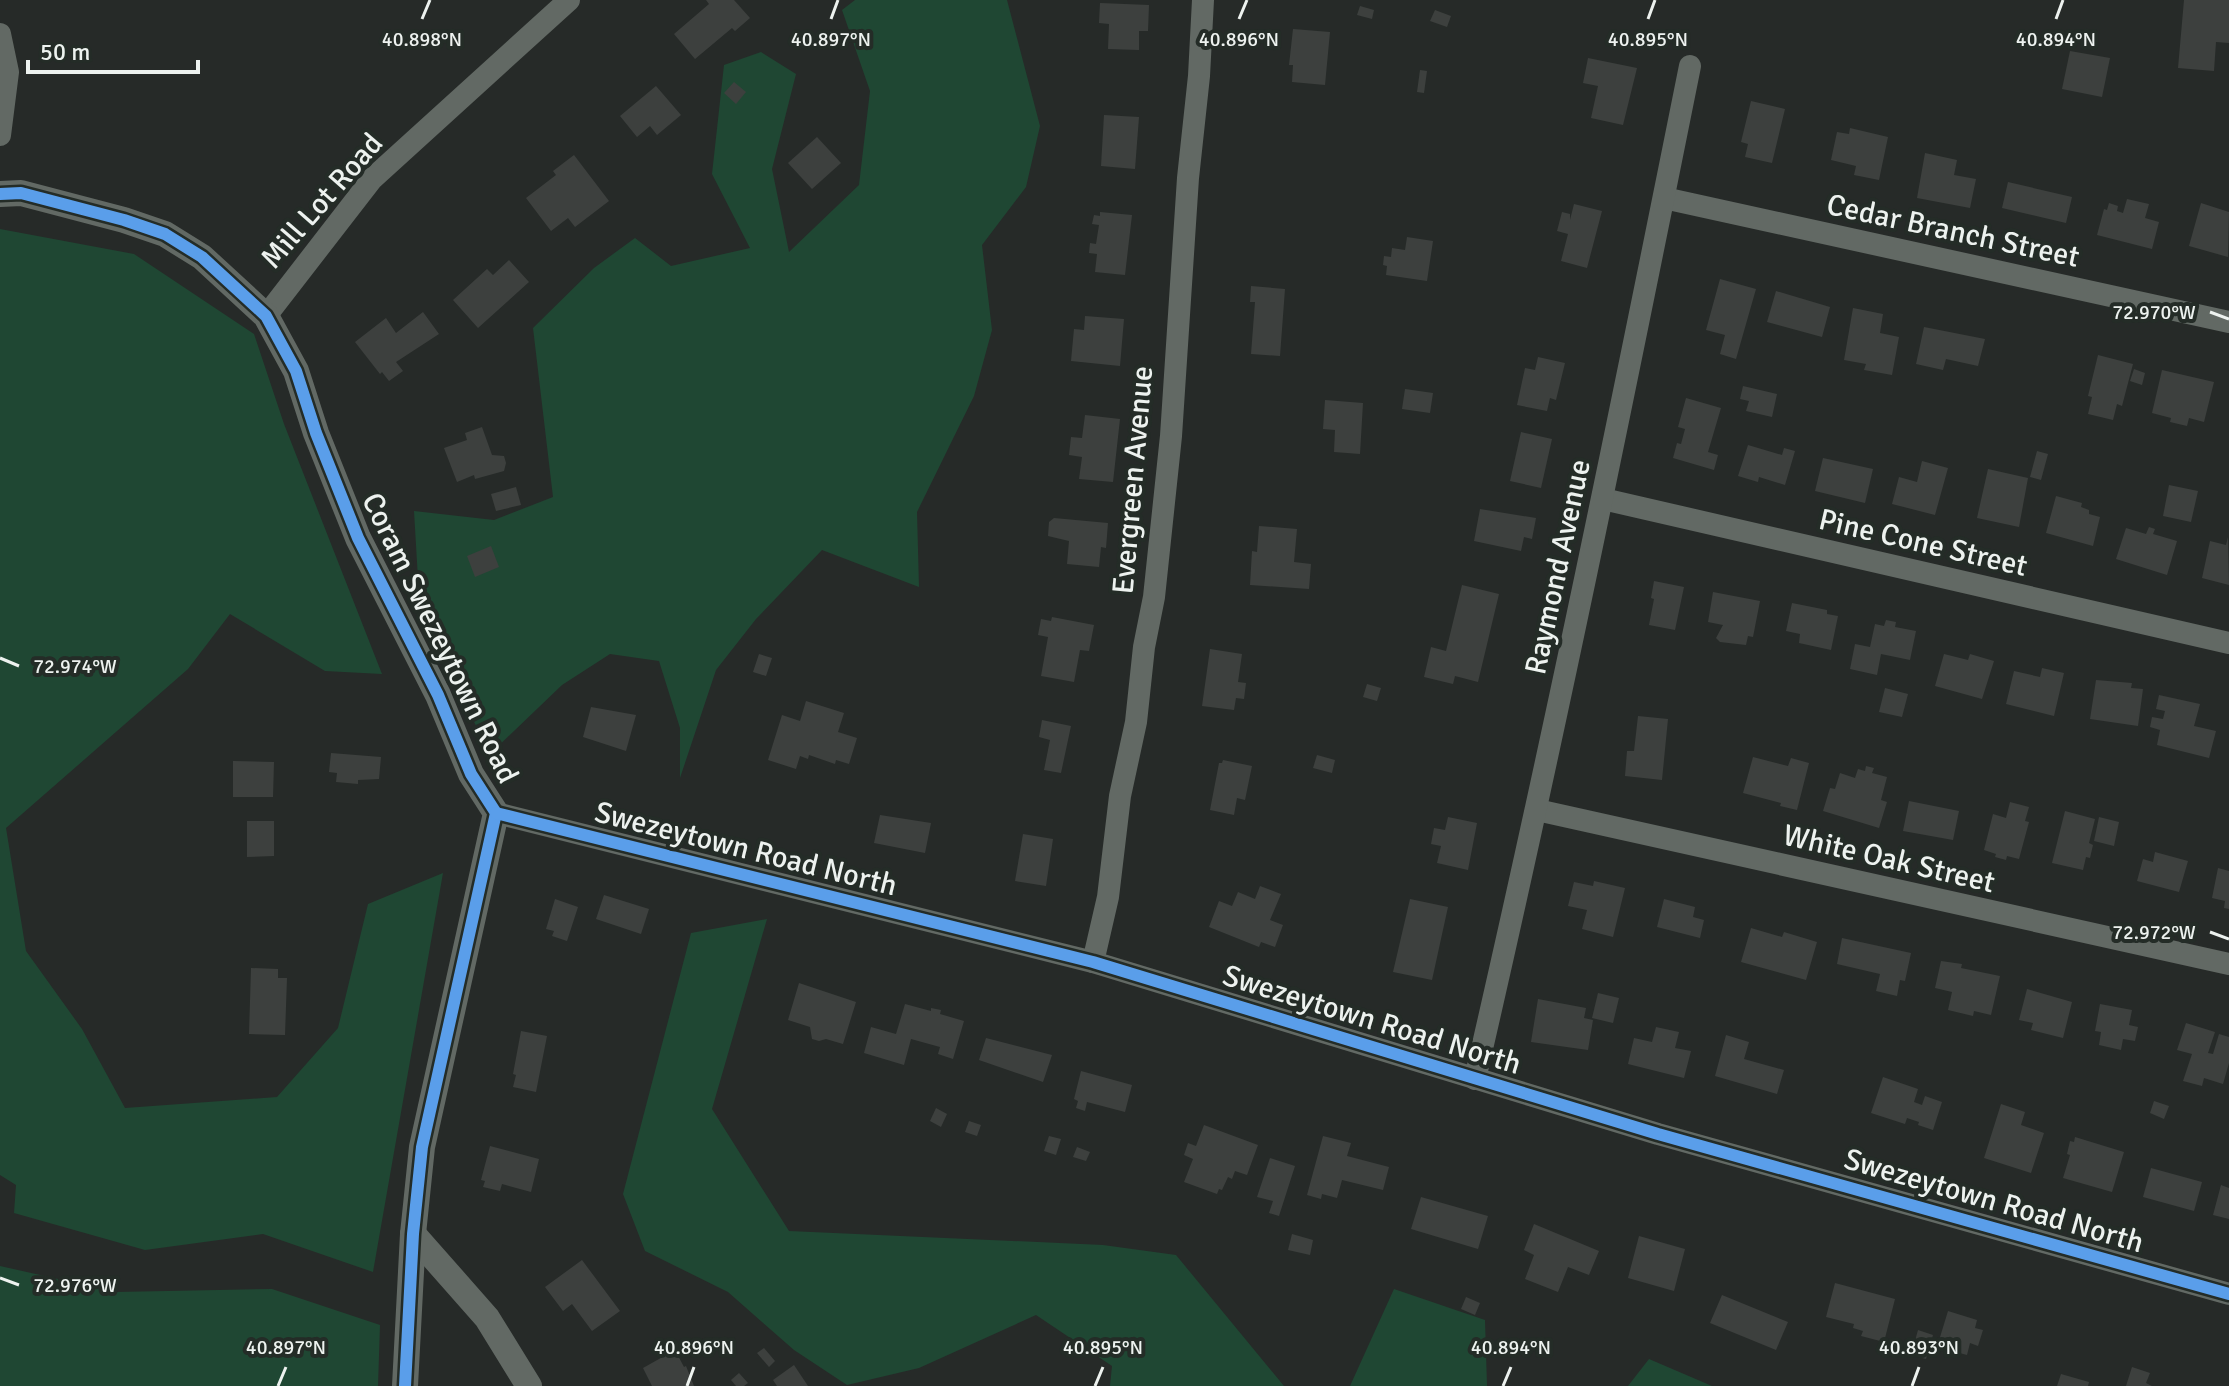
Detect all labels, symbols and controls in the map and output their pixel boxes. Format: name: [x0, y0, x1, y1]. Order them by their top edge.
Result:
scale bar: [28, 24, 198, 74]
text: 40.898°N: [382, 27, 462, 52]
text: 40.897°N: [791, 27, 871, 52]
text: 40.896°N: [1199, 27, 1279, 52]
text: 40.895°N: [1608, 27, 1688, 52]
text: 40.894°N: [2016, 27, 2096, 52]
text: 50 m: [40, 37, 90, 67]
street label: Mill Lot Road: [253, 126, 391, 276]
street label: Cedar Branch Street: [1823, 186, 2083, 276]
text: 72.970°W: [2112, 300, 2196, 325]
street label: Evergreen Avenue: [1105, 364, 1161, 596]
street label: Raymond Avenue: [1517, 456, 1599, 678]
street label: Coram Swezeytown Road: [353, 487, 527, 789]
street label: Pine Cone Street: [1815, 501, 2031, 585]
text: 72.974°W: [33, 654, 117, 679]
street label: Swezeytown Road North: [591, 794, 901, 904]
street label: White Oak Street: [1780, 817, 1998, 901]
text: 72.972°W: [2112, 920, 2196, 945]
street label: Swezeytown Road North: [1218, 957, 1526, 1083]
street label: Swezeytown Road North: [1840, 1141, 2148, 1261]
text: 72.976°W: [33, 1273, 117, 1298]
text: 40.897°N: [246, 1335, 326, 1360]
text: 40.896°N: [654, 1335, 734, 1360]
text: 40.895°N: [1063, 1335, 1143, 1360]
text: 40.894°N: [1471, 1335, 1551, 1360]
text: 40.893°N: [1879, 1335, 1959, 1360]

